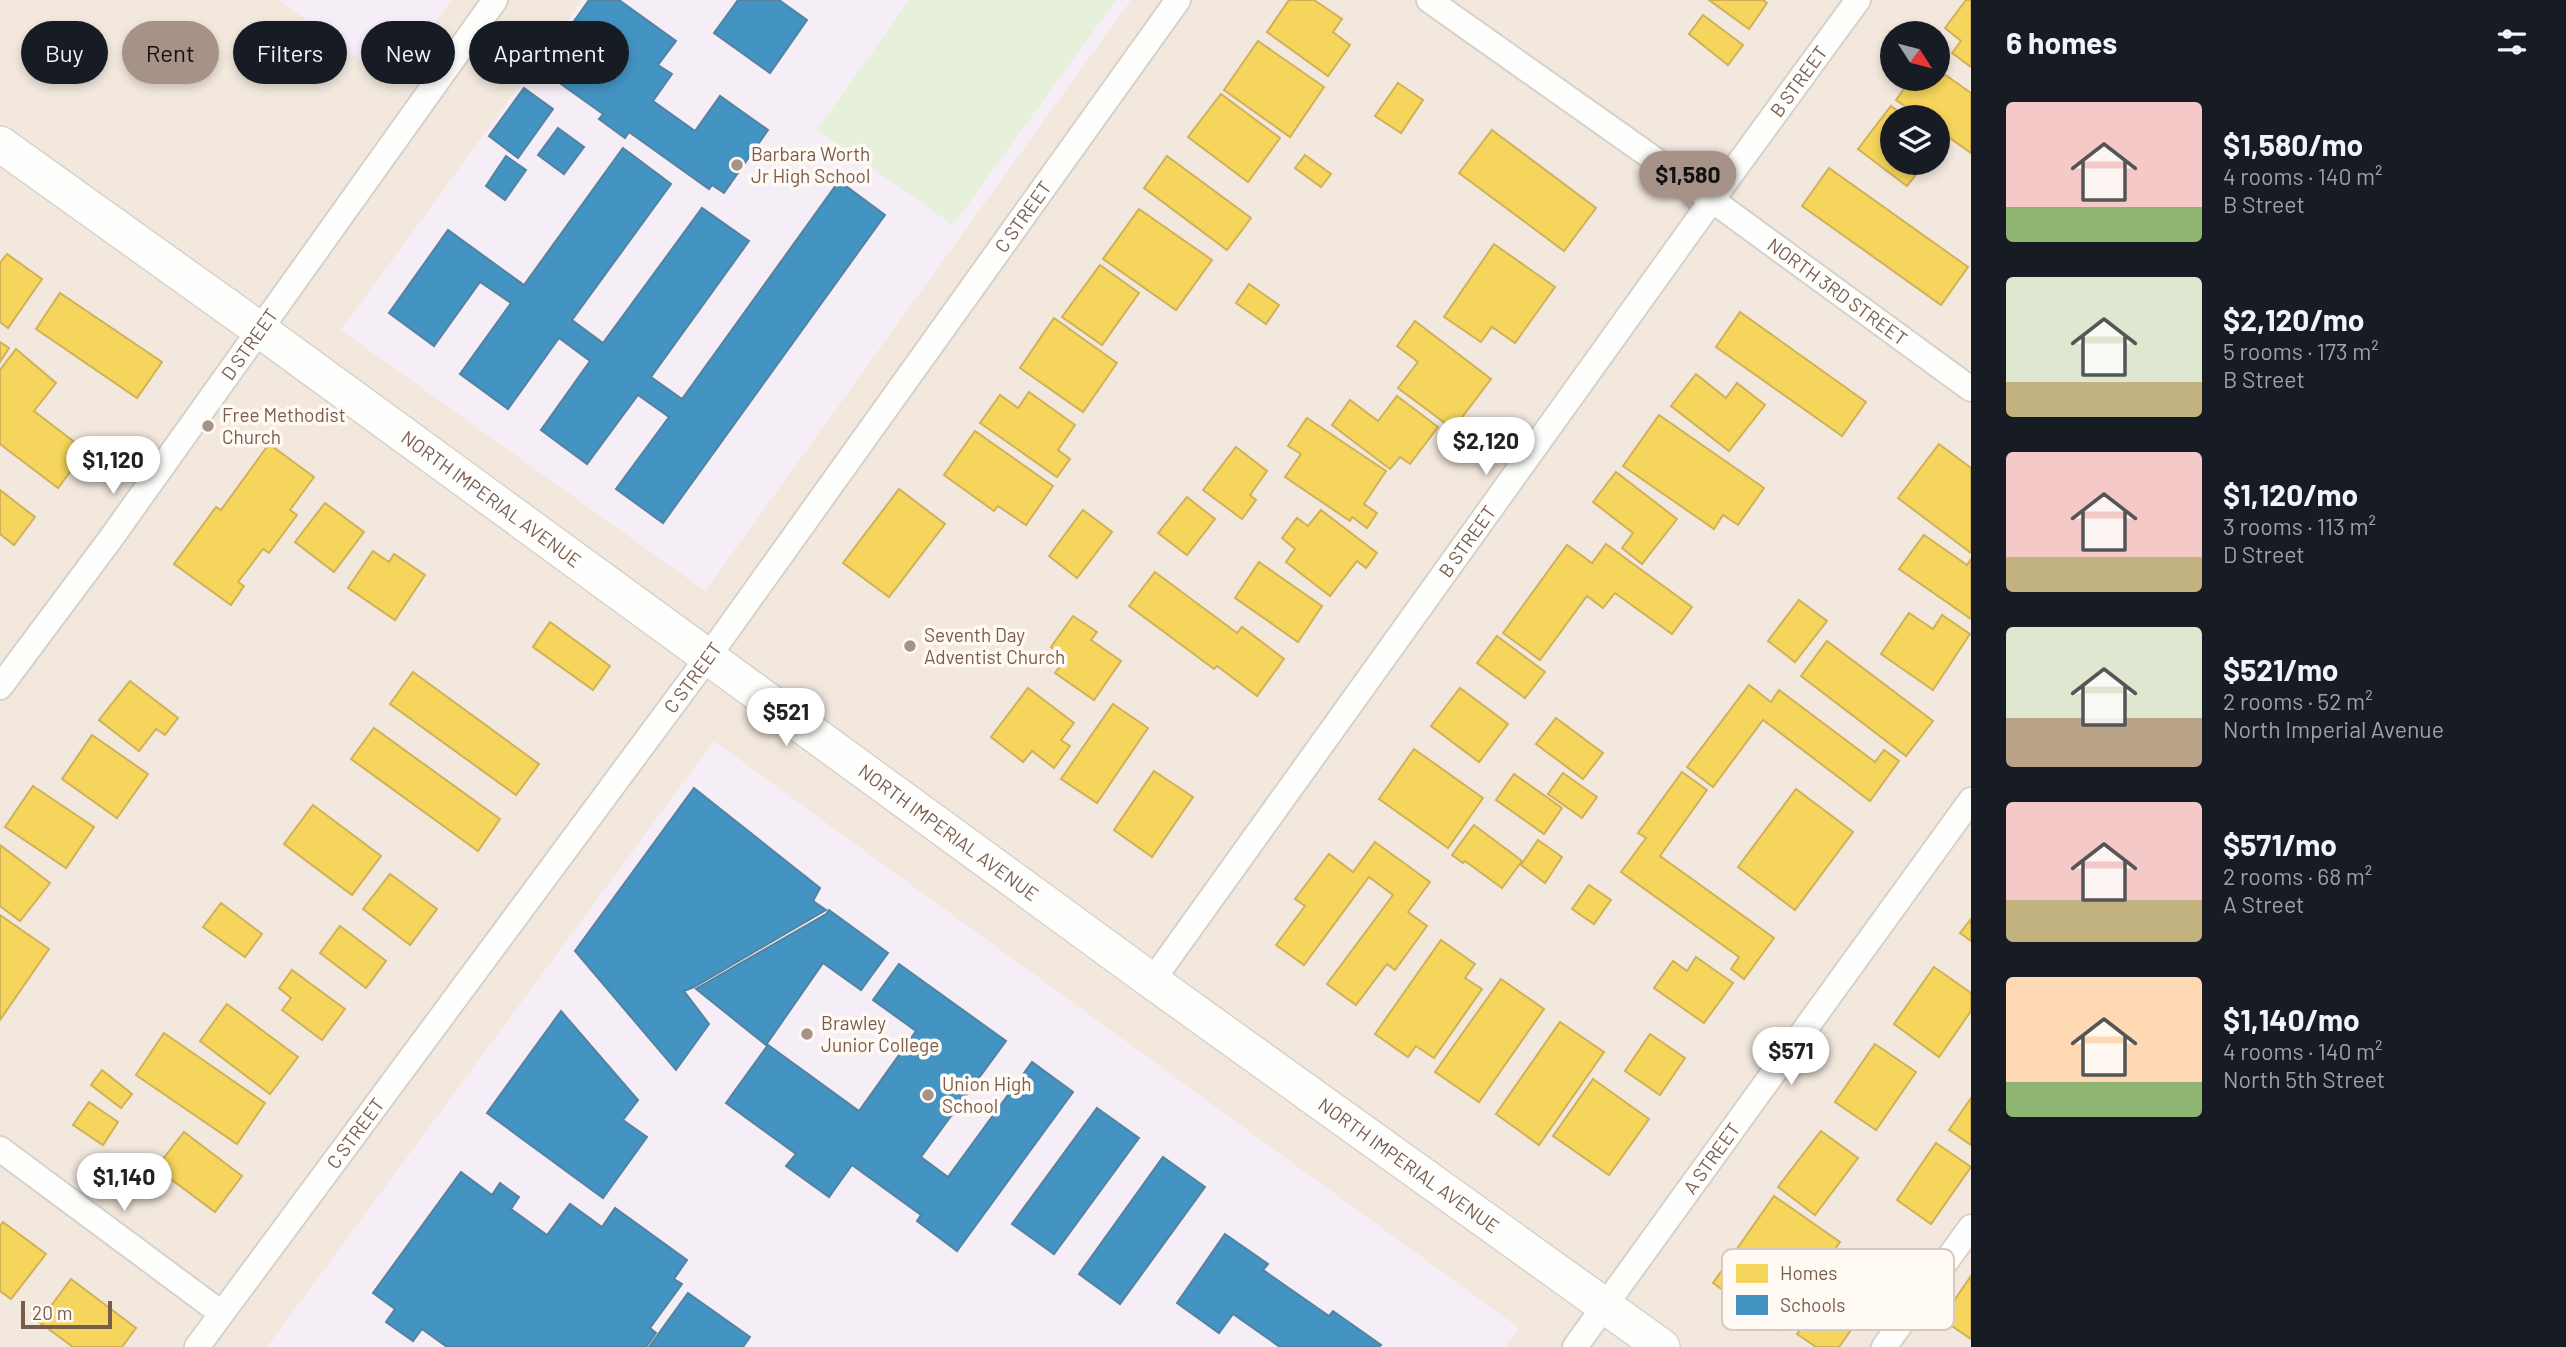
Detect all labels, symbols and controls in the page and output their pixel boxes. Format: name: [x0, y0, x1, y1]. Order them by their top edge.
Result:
chip: Buy: [21, 21, 108, 84]
chip: Rent: [122, 21, 219, 84]
chip: Filters: [233, 21, 347, 84]
chip: New: [361, 21, 455, 84]
chip: Apartment: [469, 21, 629, 84]
north arrow: [1880, 21, 1950, 91]
map controls: [1880, 21, 1950, 175]
icon: filters: [2493, 23, 2531, 61]
text: 6 homes: [2006, 24, 2117, 60]
street label: B STREET: [1765, 41, 1832, 121]
button: layers: [1880, 105, 1950, 175]
text: $1,580/mo: [2223, 126, 2363, 162]
icon: home: [2062, 130, 2146, 214]
place label: Barbara Worth Jr High School: [751, 142, 870, 187]
pin: $1,580: [1631, 152, 1745, 211]
marker: Barbara Worth Jr High School: [729, 157, 745, 173]
text: $1,580: [1655, 160, 1721, 188]
text: 4 rooms · 140 m²: [2223, 162, 2383, 190]
street label: C STREET: [989, 176, 1056, 257]
text: B Street: [2223, 190, 2305, 218]
street label: NORTH 3RD STREET: [1764, 233, 1912, 350]
text: $2,120/mo: [2223, 301, 2364, 337]
street label: D STREET: [216, 304, 282, 384]
icon: home: [2062, 305, 2146, 389]
text: 5 rooms · 173 m²: [2223, 337, 2379, 365]
text: B Street: [2223, 365, 2305, 393]
place label: Free Methodist Church: [222, 403, 346, 448]
marker: Free Methodist Church: [200, 418, 216, 434]
pin: $2,120: [1429, 418, 1543, 477]
street label: NORTH IMPERIAL AVENUE: [397, 425, 586, 572]
text: $2,120: [1453, 426, 1519, 454]
pin: $1,120: [56, 436, 170, 496]
text: $1,120: [82, 445, 144, 473]
text: $1,120/mo: [2223, 476, 2358, 512]
icon: home: [2062, 480, 2146, 564]
street label: B STREET: [1433, 501, 1500, 581]
text: 3 rooms · 113 m²: [2223, 512, 2376, 540]
text: D Street: [2223, 540, 2305, 568]
place label: Seventh Day Adventist Church: [924, 623, 1065, 668]
street label: C STREET: [659, 637, 726, 717]
marker: Seventh Day Adventist Church: [902, 638, 918, 654]
text: $521/mo: [2223, 651, 2339, 687]
icon: home: [2062, 655, 2146, 739]
text: 2 rooms · 52 m²: [2223, 687, 2373, 715]
pin: $521: [745, 688, 827, 748]
text: $521: [763, 697, 809, 725]
text: North Imperial Avenue: [2223, 715, 2444, 743]
street label: NORTH IMPERIAL AVENUE: [854, 759, 1043, 905]
text: $571/mo: [2223, 826, 2337, 862]
icon: home: [2062, 830, 2146, 914]
text: 2 rooms · 68 m²: [2223, 862, 2372, 890]
text: A Street: [2223, 890, 2304, 918]
text: $1,140/mo: [2223, 1001, 2360, 1037]
icon: home: [2062, 1005, 2146, 1089]
place label: Brawley Junior College: [821, 1011, 939, 1056]
marker: Brawley Junior College: [799, 1026, 815, 1042]
pin: $571: [1750, 1028, 1832, 1087]
text: $571: [1768, 1036, 1814, 1064]
text: 4 rooms · 140 m²: [2223, 1037, 2383, 1065]
text: North 5th Street: [2223, 1065, 2385, 1093]
place label: Union High School: [942, 1072, 1031, 1117]
marker: Union High School: [920, 1087, 936, 1103]
street label: NORTH IMPERIAL AVENUE: [1314, 1092, 1504, 1237]
street label: C STREET: [321, 1093, 389, 1173]
street label: A STREET: [1678, 1118, 1745, 1198]
pin: $1,140: [67, 1154, 181, 1213]
text: $1,140: [93, 1162, 155, 1190]
legend: [1722, 1249, 1954, 1330]
text: Homes: [1780, 1261, 1837, 1284]
text: Schools: [1780, 1293, 1845, 1316]
scale bar: [21, 1298, 112, 1330]
text: 20 m: [32, 1301, 72, 1324]

